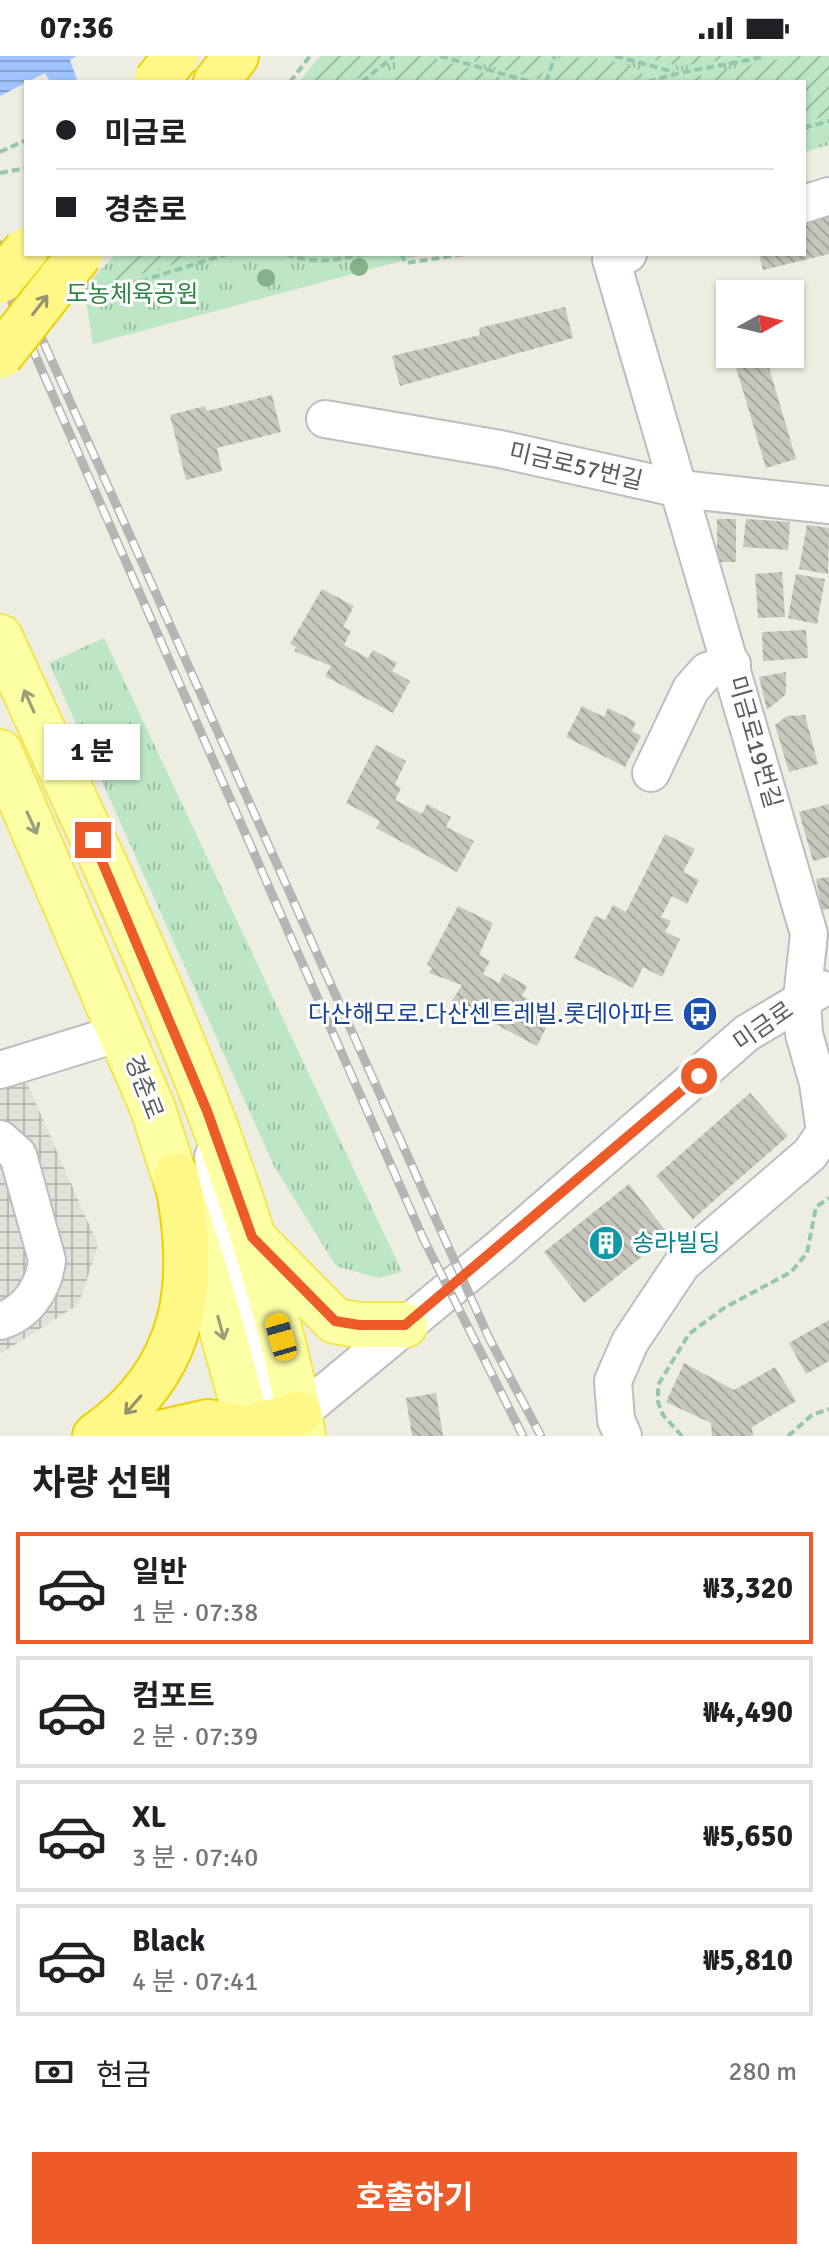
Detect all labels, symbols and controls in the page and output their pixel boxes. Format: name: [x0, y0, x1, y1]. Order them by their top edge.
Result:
text: 07:36: [40, 10, 114, 47]
text: 미금로: [104, 115, 187, 152]
text: 경춘로: [104, 192, 187, 229]
park label: 도농체육공원: [66, 279, 198, 309]
north arrow: [716, 280, 804, 368]
map controls: [716, 280, 804, 368]
one-way arrow: [31, 295, 49, 316]
street label: 미금로57번길: [506, 436, 646, 496]
street label: 미금로19번길: [722, 672, 788, 812]
one-way arrow: [21, 689, 36, 713]
callout: 1 분: [45, 724, 141, 780]
text: 1 분: [70, 736, 114, 768]
one-way arrow: [25, 811, 40, 835]
route end: [75, 822, 111, 858]
bus stop icon: 다산해모로.다산센트레빌.롯데아파트: [681, 995, 719, 1033]
street label: 미금로: [727, 995, 799, 1057]
place label: 다산해모로.다산센트레빌.롯데아파트: [308, 999, 674, 1029]
street label: 경춘로: [118, 1051, 170, 1123]
route start: [681, 1058, 717, 1094]
building icon: 송라빌딩: [587, 1224, 625, 1262]
place label: 송라빌딩: [632, 1228, 720, 1258]
car: [263, 1311, 299, 1363]
one-way arrow: [215, 1315, 230, 1341]
one-way arrow: [124, 1395, 142, 1415]
text: 차량 선택: [32, 1461, 172, 1506]
icon: car: [36, 1552, 108, 1624]
text: 일반: [132, 1554, 187, 1591]
text: ₩3,320: [703, 1570, 793, 1607]
text: 1 분 · 07:38: [132, 1597, 258, 1629]
icon: car: [36, 1676, 108, 1748]
text: 컴포트: [132, 1678, 215, 1715]
text: ₩4,490: [703, 1694, 793, 1731]
text: 2 분 · 07:39: [132, 1721, 258, 1753]
text: XL: [132, 1799, 166, 1836]
icon: car: [36, 1800, 108, 1872]
text: ₩5,650: [703, 1818, 793, 1855]
text: 3 분 · 07:40: [132, 1842, 258, 1874]
text: Black: [132, 1923, 205, 1960]
icon: car: [36, 1924, 108, 1996]
text: ₩5,810: [703, 1942, 793, 1979]
text: 4 분 · 07:41: [132, 1966, 258, 1998]
icon: cash: [32, 2050, 76, 2094]
text: 280 m: [728, 2056, 797, 2088]
text: 현금: [96, 2057, 151, 2094]
button: 호출하기: [32, 2152, 797, 2244]

